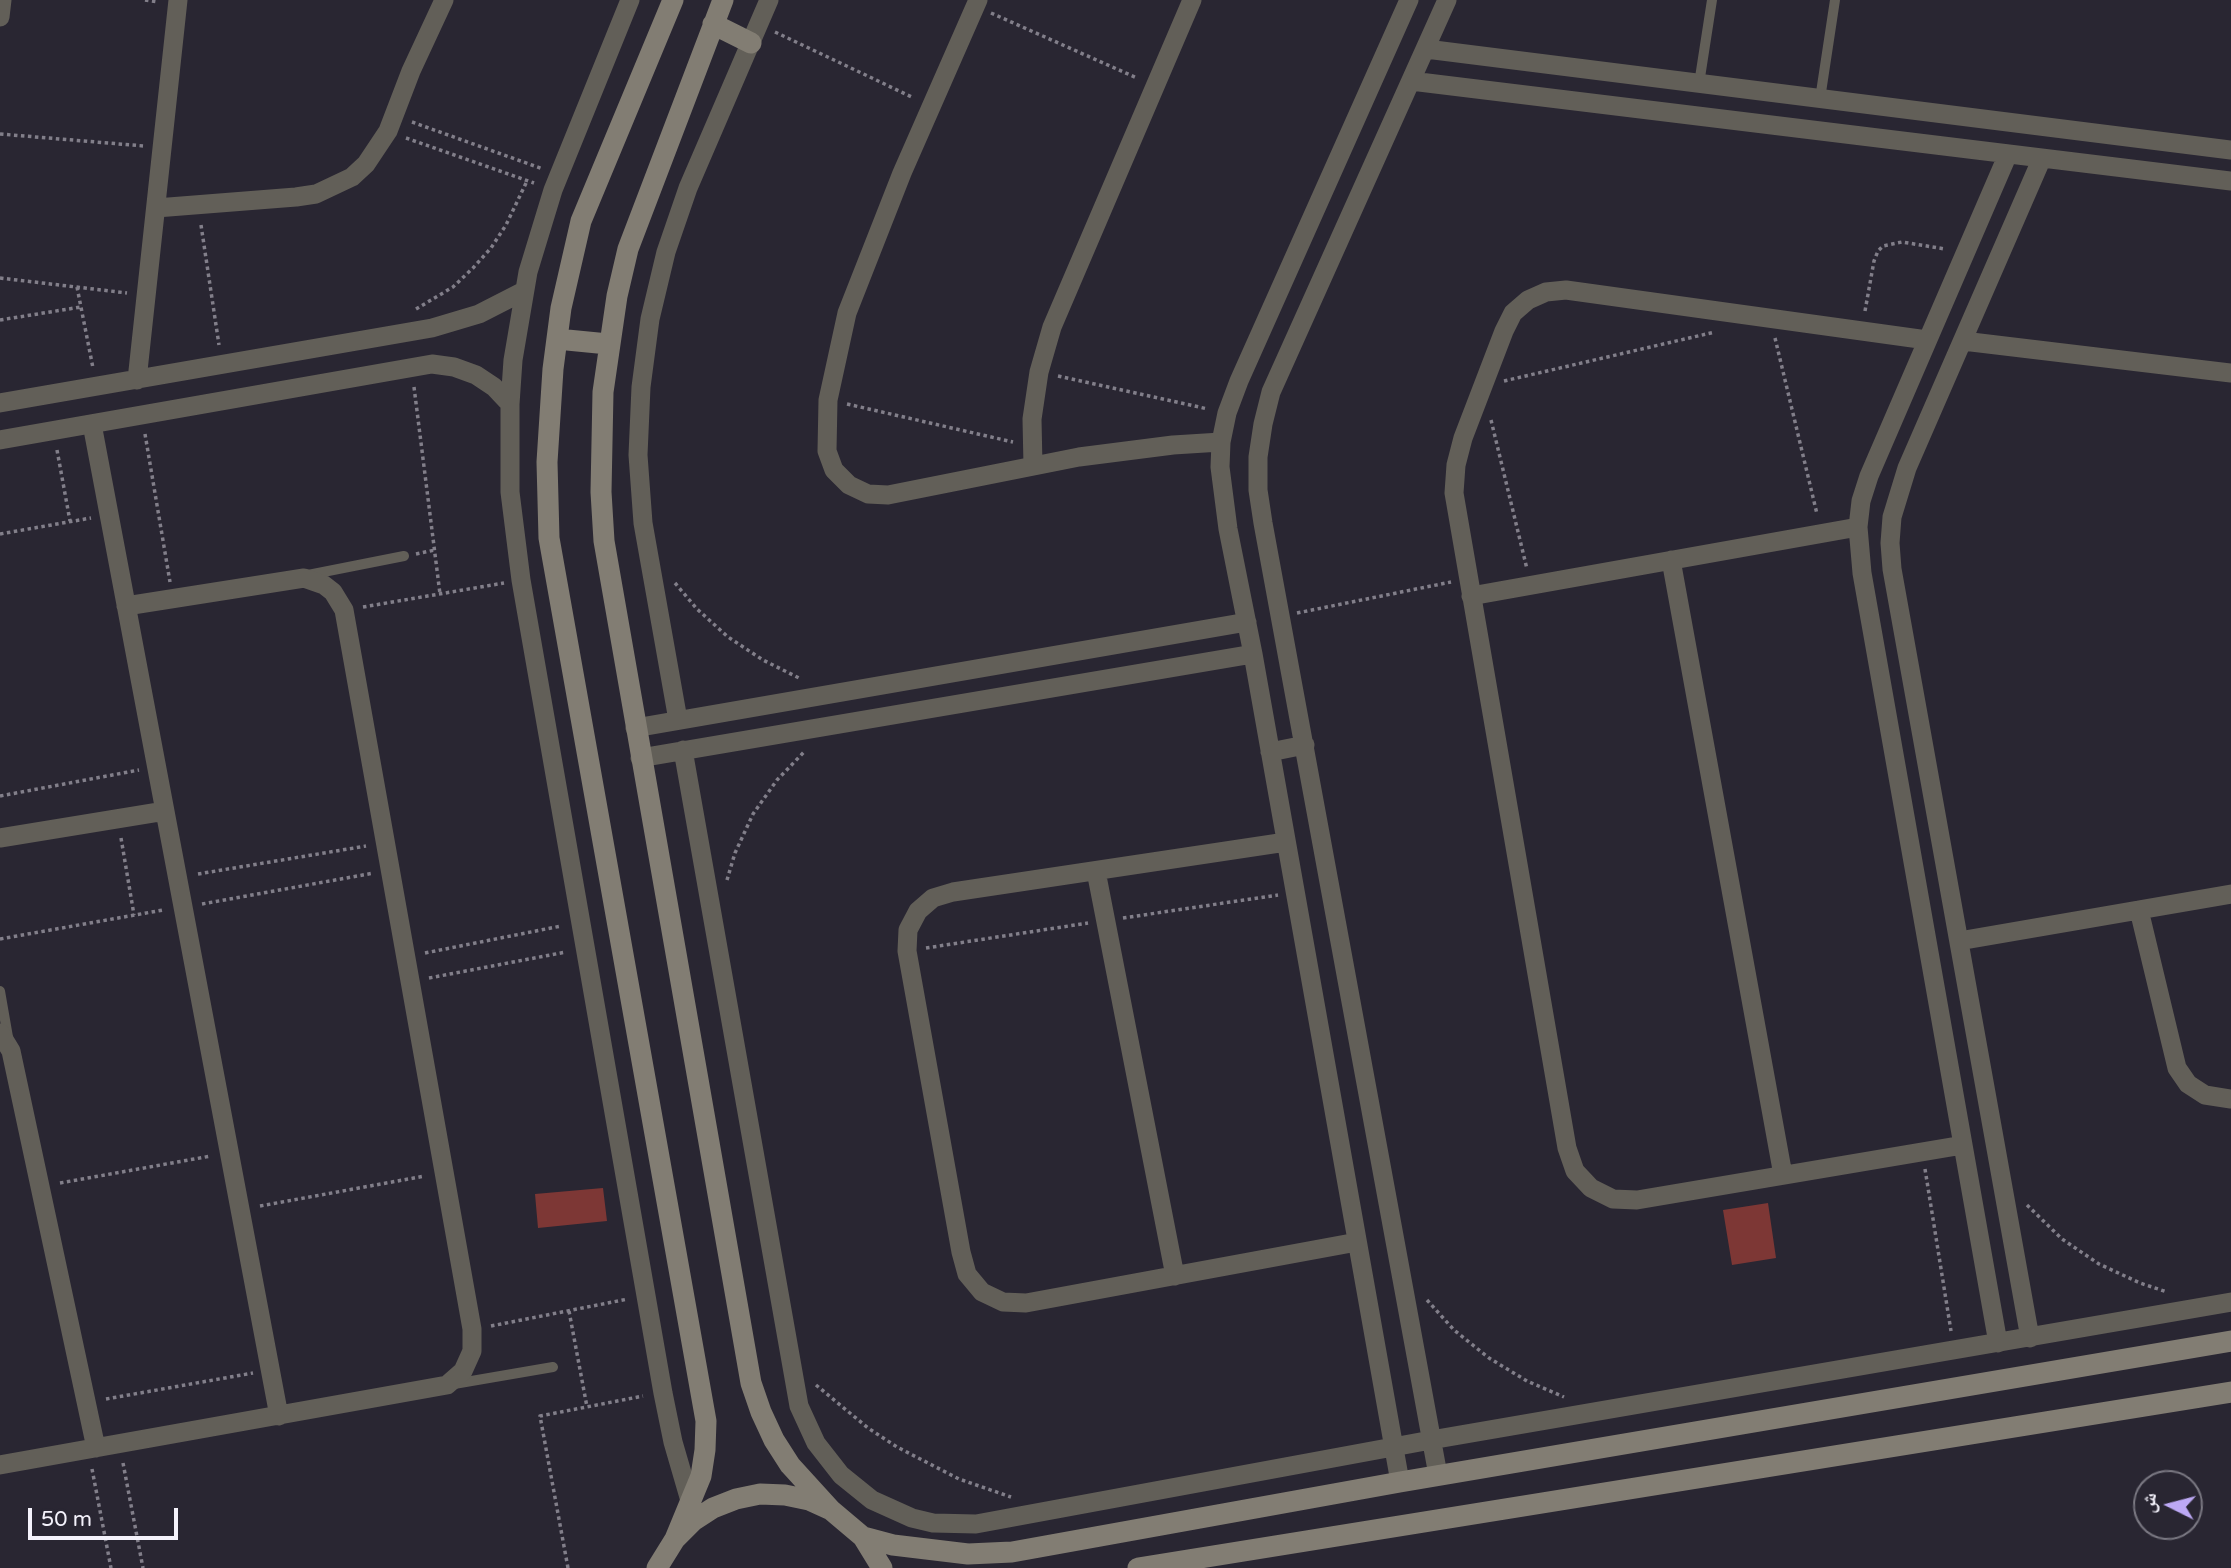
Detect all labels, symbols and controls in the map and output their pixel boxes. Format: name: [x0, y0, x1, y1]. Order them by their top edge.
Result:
north arrow: [2133, 1470, 2203, 1540]
text: ش: [2137, 1492, 2161, 1514]
scale bar: [32, 1494, 182, 1538]
text: 50 m: [41, 1507, 92, 1532]

